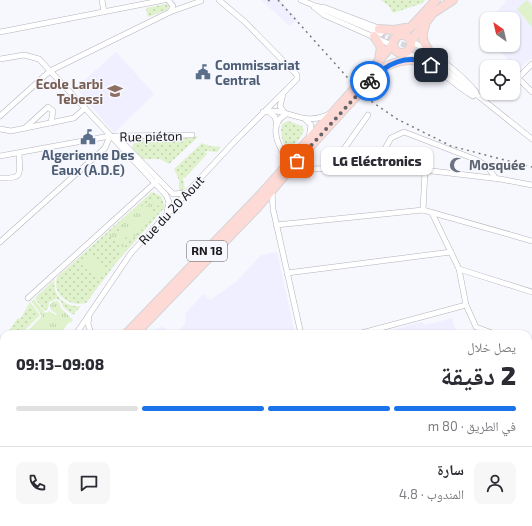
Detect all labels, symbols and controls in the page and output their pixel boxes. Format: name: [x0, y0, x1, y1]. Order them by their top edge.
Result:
north arrow: [480, 12, 520, 52]
map controls: [480, 12, 520, 100]
pin: [414, 48, 448, 82]
icon: home: [420, 54, 442, 76]
place label: Commissariat Central: [215, 57, 301, 88]
button: locate: [480, 60, 520, 100]
courier: [350, 61, 390, 101]
public building icon: Commissariat Central: [194, 63, 212, 81]
icon: bike: [359, 70, 381, 92]
place label: Ecole Larbi Tebessi: [36, 76, 103, 107]
school or university icon: Ecole Larbi Tebessi: [106, 82, 124, 100]
street label: Rue piéton: [119, 127, 183, 145]
public building icon: Algerienne Des Eaux (A.D.E): [79, 128, 97, 146]
pin: [280, 144, 314, 178]
place label: Algerienne Des Eaux (A.D.E): [42, 147, 135, 178]
callout: LG Eléctronics: [321, 147, 433, 175]
icon: bag: [286, 150, 308, 172]
text: LG Eléctronics: [332, 153, 422, 169]
mosque icon: Mosquée: [448, 156, 466, 174]
place label: Mosquée: [469, 157, 526, 173]
street label: Rue du 20 Aout: [135, 172, 207, 248]
road number: RN 18: [187, 241, 227, 261]
text: يصل خلال: [467, 339, 516, 355]
text: 09:08–09:13: [16, 355, 104, 373]
text: 2 دقيقة: [440, 359, 516, 390]
text: في الطريق · 80 m: [428, 418, 516, 434]
text: سارة: [437, 460, 464, 478]
button: phone: [16, 462, 58, 504]
button: chat: [68, 462, 110, 504]
button: person: [474, 462, 516, 504]
text: المندوب · 4.8: [399, 486, 464, 502]

